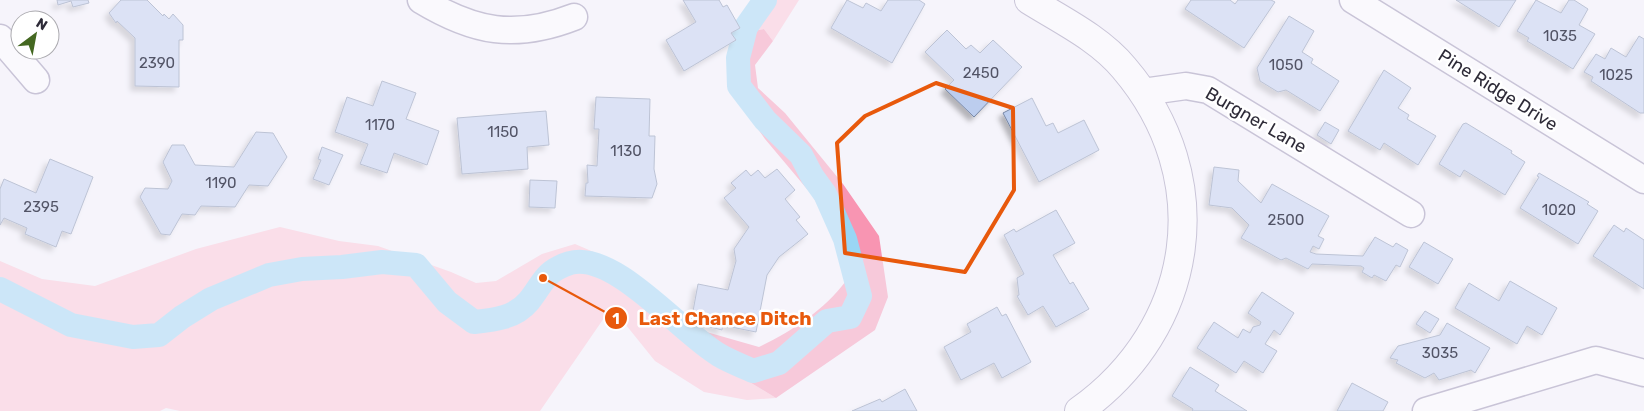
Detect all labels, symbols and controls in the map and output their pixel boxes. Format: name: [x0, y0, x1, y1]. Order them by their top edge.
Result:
north arrow: [10, 10, 60, 60]
text: N: [33, 15, 50, 34]
house number: 1035: [1543, 27, 1577, 45]
street label: Pine Ridge Drive: [1434, 44, 1562, 136]
house number: 2390: [139, 54, 175, 72]
house number: 1050: [1269, 56, 1303, 74]
house number: 2450: [963, 64, 999, 82]
house number: 1025: [1599, 66, 1633, 84]
street label: Burgner Lane: [1202, 82, 1310, 158]
house number: 1170: [365, 116, 395, 134]
house number: 1150: [487, 123, 519, 141]
house number: 1130: [610, 142, 642, 160]
house number: 1190: [205, 174, 237, 192]
house number: 2395: [23, 198, 59, 216]
house number: 1020: [1542, 201, 1576, 219]
house number: 2500: [1268, 211, 1304, 229]
callout: Last Chance Ditch: [603, 301, 822, 335]
text: Last Chance Ditch: [638, 307, 812, 330]
text: 1: [612, 310, 620, 328]
house number: 3035: [1422, 344, 1458, 362]

